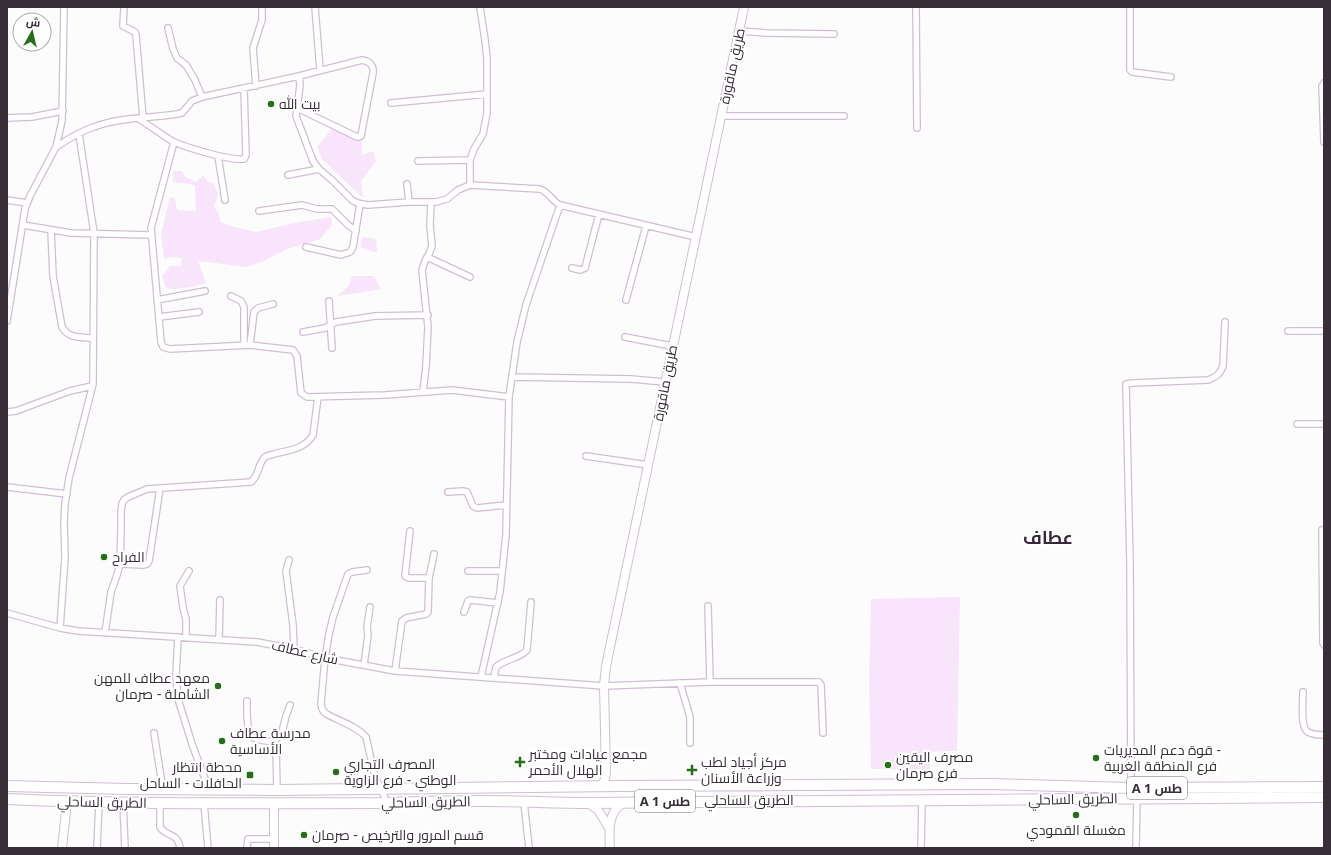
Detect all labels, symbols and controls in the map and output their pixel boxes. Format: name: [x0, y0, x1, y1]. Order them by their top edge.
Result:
north arrow: [12, 12, 52, 52]
text: ش: [25, 13, 41, 30]
street label: طريق ماقورة: [714, 26, 749, 106]
place label: بيت الله: [279, 94, 320, 113]
marker: بيت الله: [266, 99, 276, 109]
street label: طريق ماقورة: [648, 343, 681, 423]
district label: عطاف: [1023, 525, 1073, 549]
place label: الفراح: [112, 547, 145, 566]
marker: الفراح: [99, 552, 109, 562]
street label: شارع عطاف: [270, 635, 340, 668]
place label: معهد عطاف للمهن الشاملة - صرمان: [94, 668, 210, 703]
marker: معهد عطاف للمهن الشاملة - صرمان: [213, 681, 223, 691]
place label: مدرسة عطاف الأساسية: [230, 723, 311, 758]
marker: مدرسة عطاف الأساسية: [217, 736, 227, 746]
place label: قوة دعم المديريات - فرع المنطقة الغربية: [1104, 740, 1221, 775]
place label: مجمع عيادات ومختبر الهلال الأحمر: [528, 744, 648, 779]
place label: مصرف اليقين فرع صرمان: [896, 747, 973, 782]
place label: مركز أجياد لطب وزراعة الأسنان: [701, 752, 787, 787]
marker: قوة دعم المديريات - فرع المنطقة الغربية: [1091, 753, 1101, 763]
place label: المصرف التجاري الوطني - فرع الزاوية: [344, 754, 457, 792]
marker: مجمع عيادات ومختبر الهلال الأحمر: [514, 756, 526, 768]
place label: محطة انتظار الحافلات - الساحل: [140, 757, 242, 792]
marker: مصرف اليقين فرع صرمان: [883, 760, 893, 770]
marker: مركز أجياد لطب وزراعة الأسنان: [686, 764, 698, 776]
marker: المصرف التجاري الوطني - فرع الزاوية: [331, 767, 341, 777]
marker: محطة انتظار الحافلات - الساحل: [245, 770, 255, 780]
road number: A 1 طس: [1127, 777, 1187, 799]
street label: الطريق الساحلي: [1028, 788, 1118, 812]
road number: A 1 طس: [635, 790, 695, 812]
street label: الطريق الساحلي: [704, 790, 794, 812]
street label: الطريق الساحلي: [57, 791, 147, 815]
street label: الطريق الساحلي: [381, 791, 471, 815]
marker: مغسلة القمودي: [1071, 810, 1081, 820]
place label: مغسلة القمودي: [1026, 820, 1126, 842]
place label: قسم المرور والترخيص - صرمان: [312, 825, 484, 845]
marker: قسم المرور والترخيص - صرمان: [299, 830, 309, 840]

